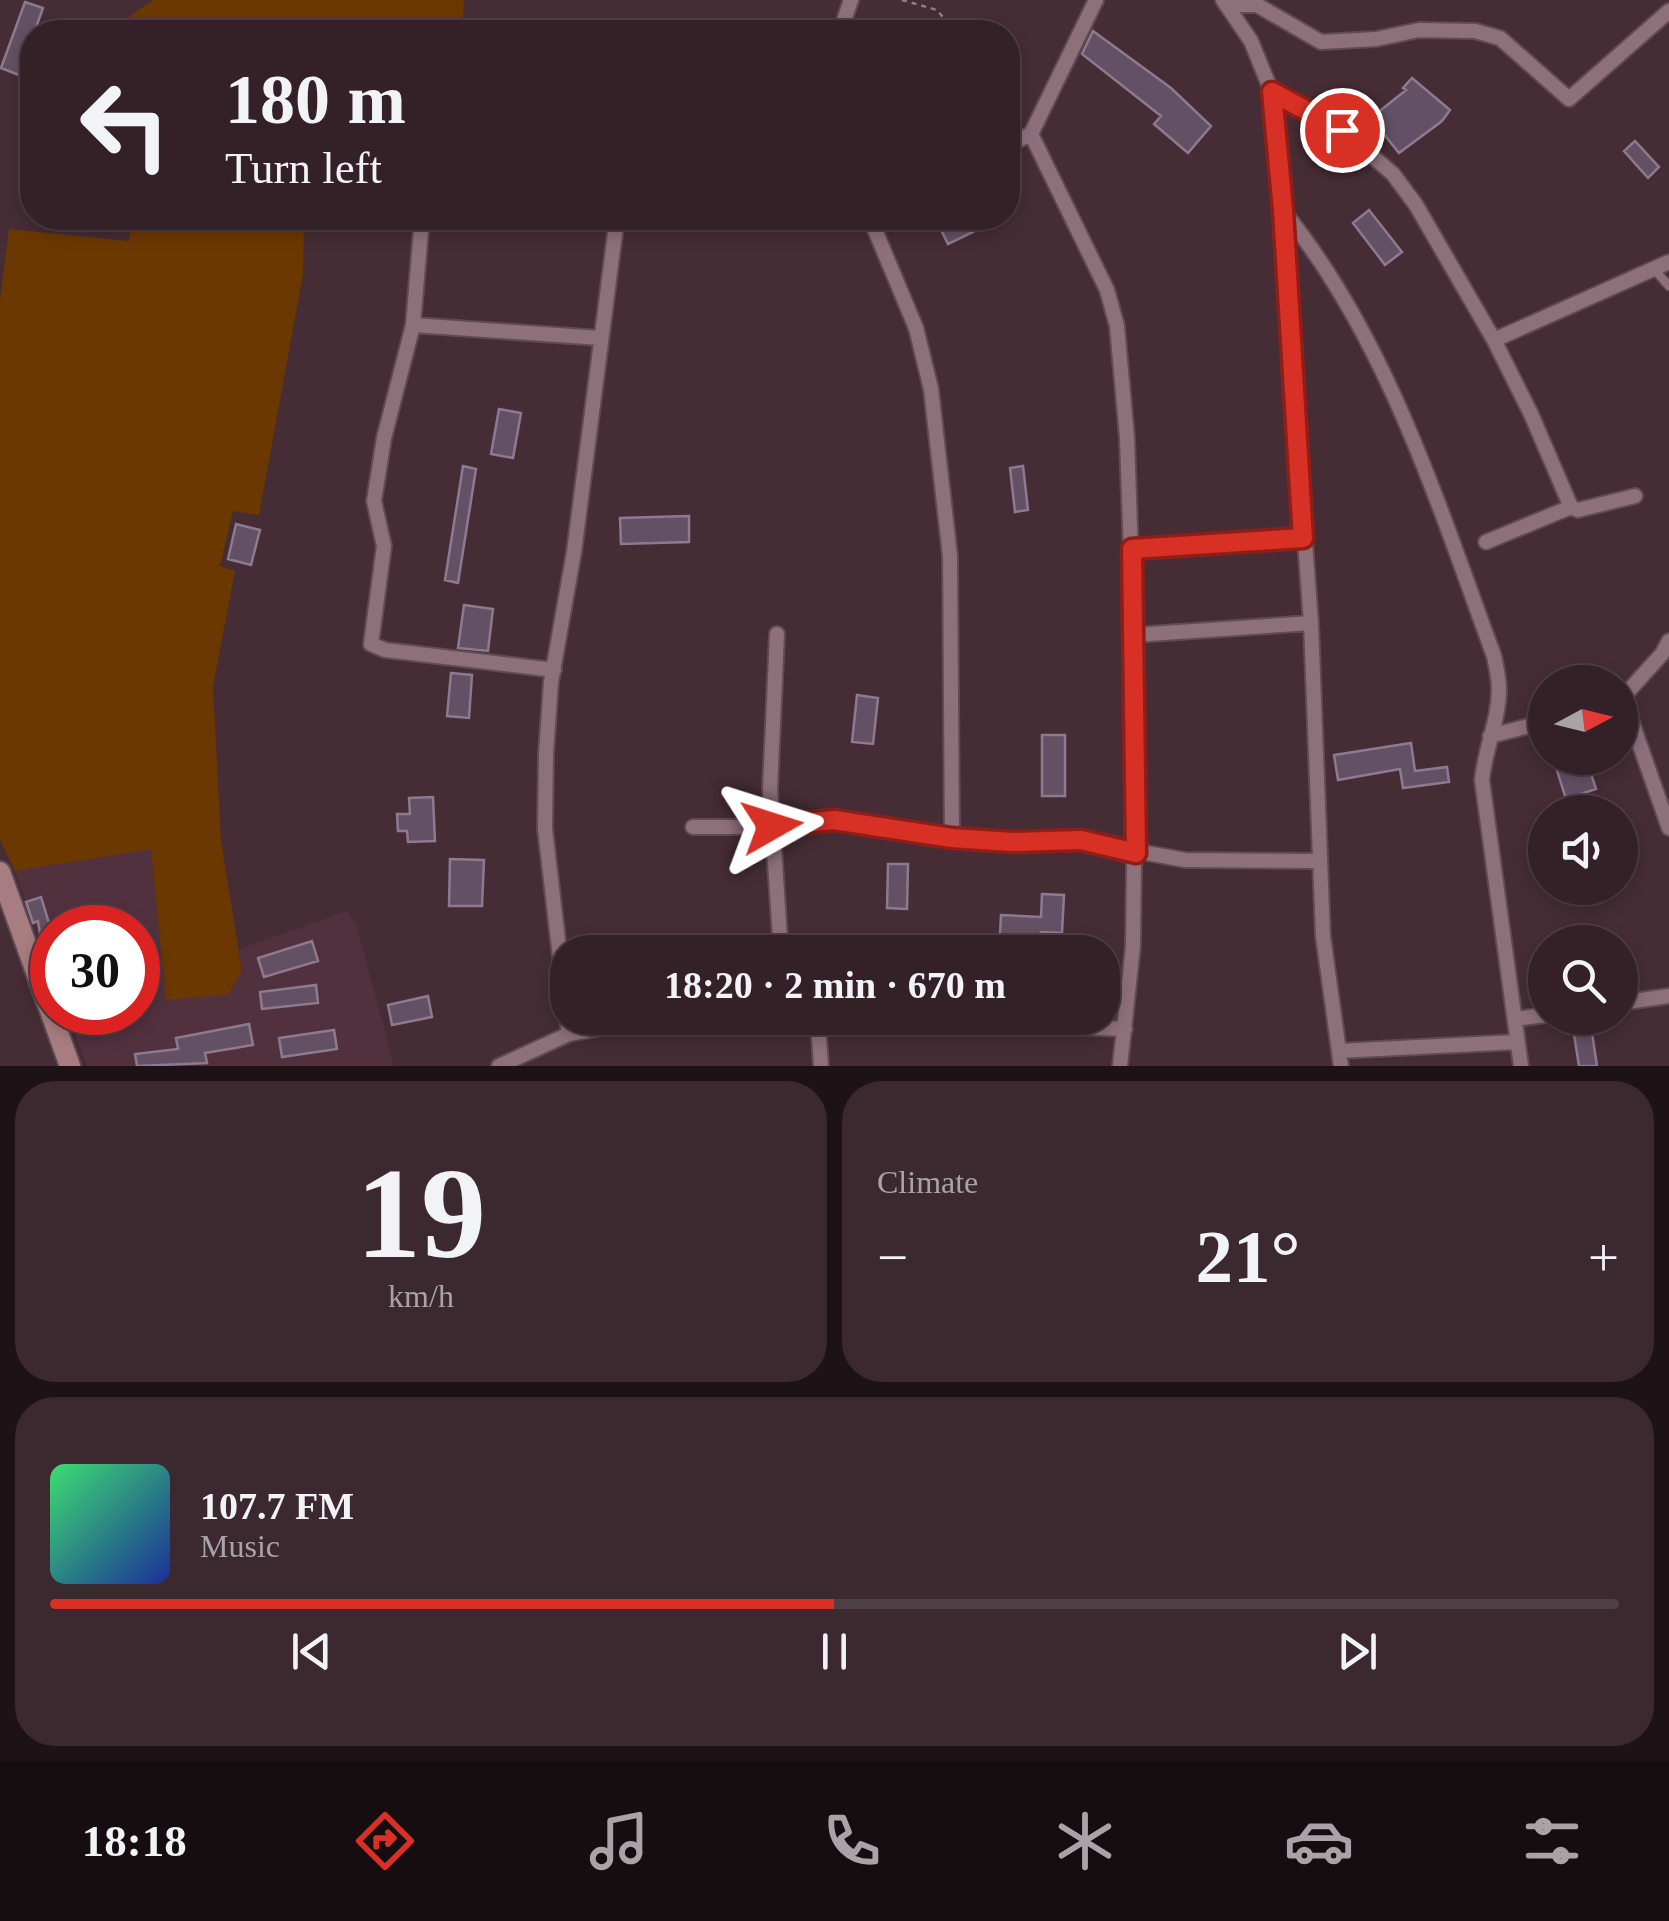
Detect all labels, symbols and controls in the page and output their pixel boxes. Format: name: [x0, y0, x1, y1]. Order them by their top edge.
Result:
icon: left: [60, 60, 190, 190]
text: 180 m: [225, 61, 406, 138]
pin: [1300, 88, 1385, 173]
icon: arrive: [1315, 103, 1370, 158]
text: Turn left: [225, 143, 382, 193]
north arrow: [1528, 665, 1638, 775]
map controls: [1528, 665, 1638, 1035]
position arrow: [720, 774, 824, 878]
button: sound: [1528, 795, 1638, 905]
speed limit sign: 30: [30, 905, 160, 1035]
button: search: [1528, 925, 1638, 1035]
text: 18:20 · 2 min · 670 m: [664, 964, 1006, 1006]
text: 19: [356, 1141, 486, 1285]
text: Climate: [877, 1164, 978, 1200]
text: 21°: [1196, 1215, 1301, 1298]
text: −: [877, 1227, 908, 1288]
text: +: [1588, 1227, 1619, 1288]
text: km/h: [388, 1278, 454, 1314]
text: 107.7 FM: [200, 1485, 354, 1527]
text: Music: [200, 1528, 280, 1564]
icon: previous: [284, 1624, 339, 1679]
icon: pause: [807, 1624, 862, 1679]
icon: next: [1330, 1624, 1385, 1679]
icon: directions: [350, 1806, 420, 1876]
icon: music: [584, 1806, 654, 1876]
icon: phone: [817, 1806, 887, 1876]
icon: climate: [1050, 1806, 1120, 1876]
icon: car: [1284, 1806, 1354, 1876]
icon: filters: [1517, 1806, 1587, 1876]
text: 18:18: [82, 1816, 187, 1866]

